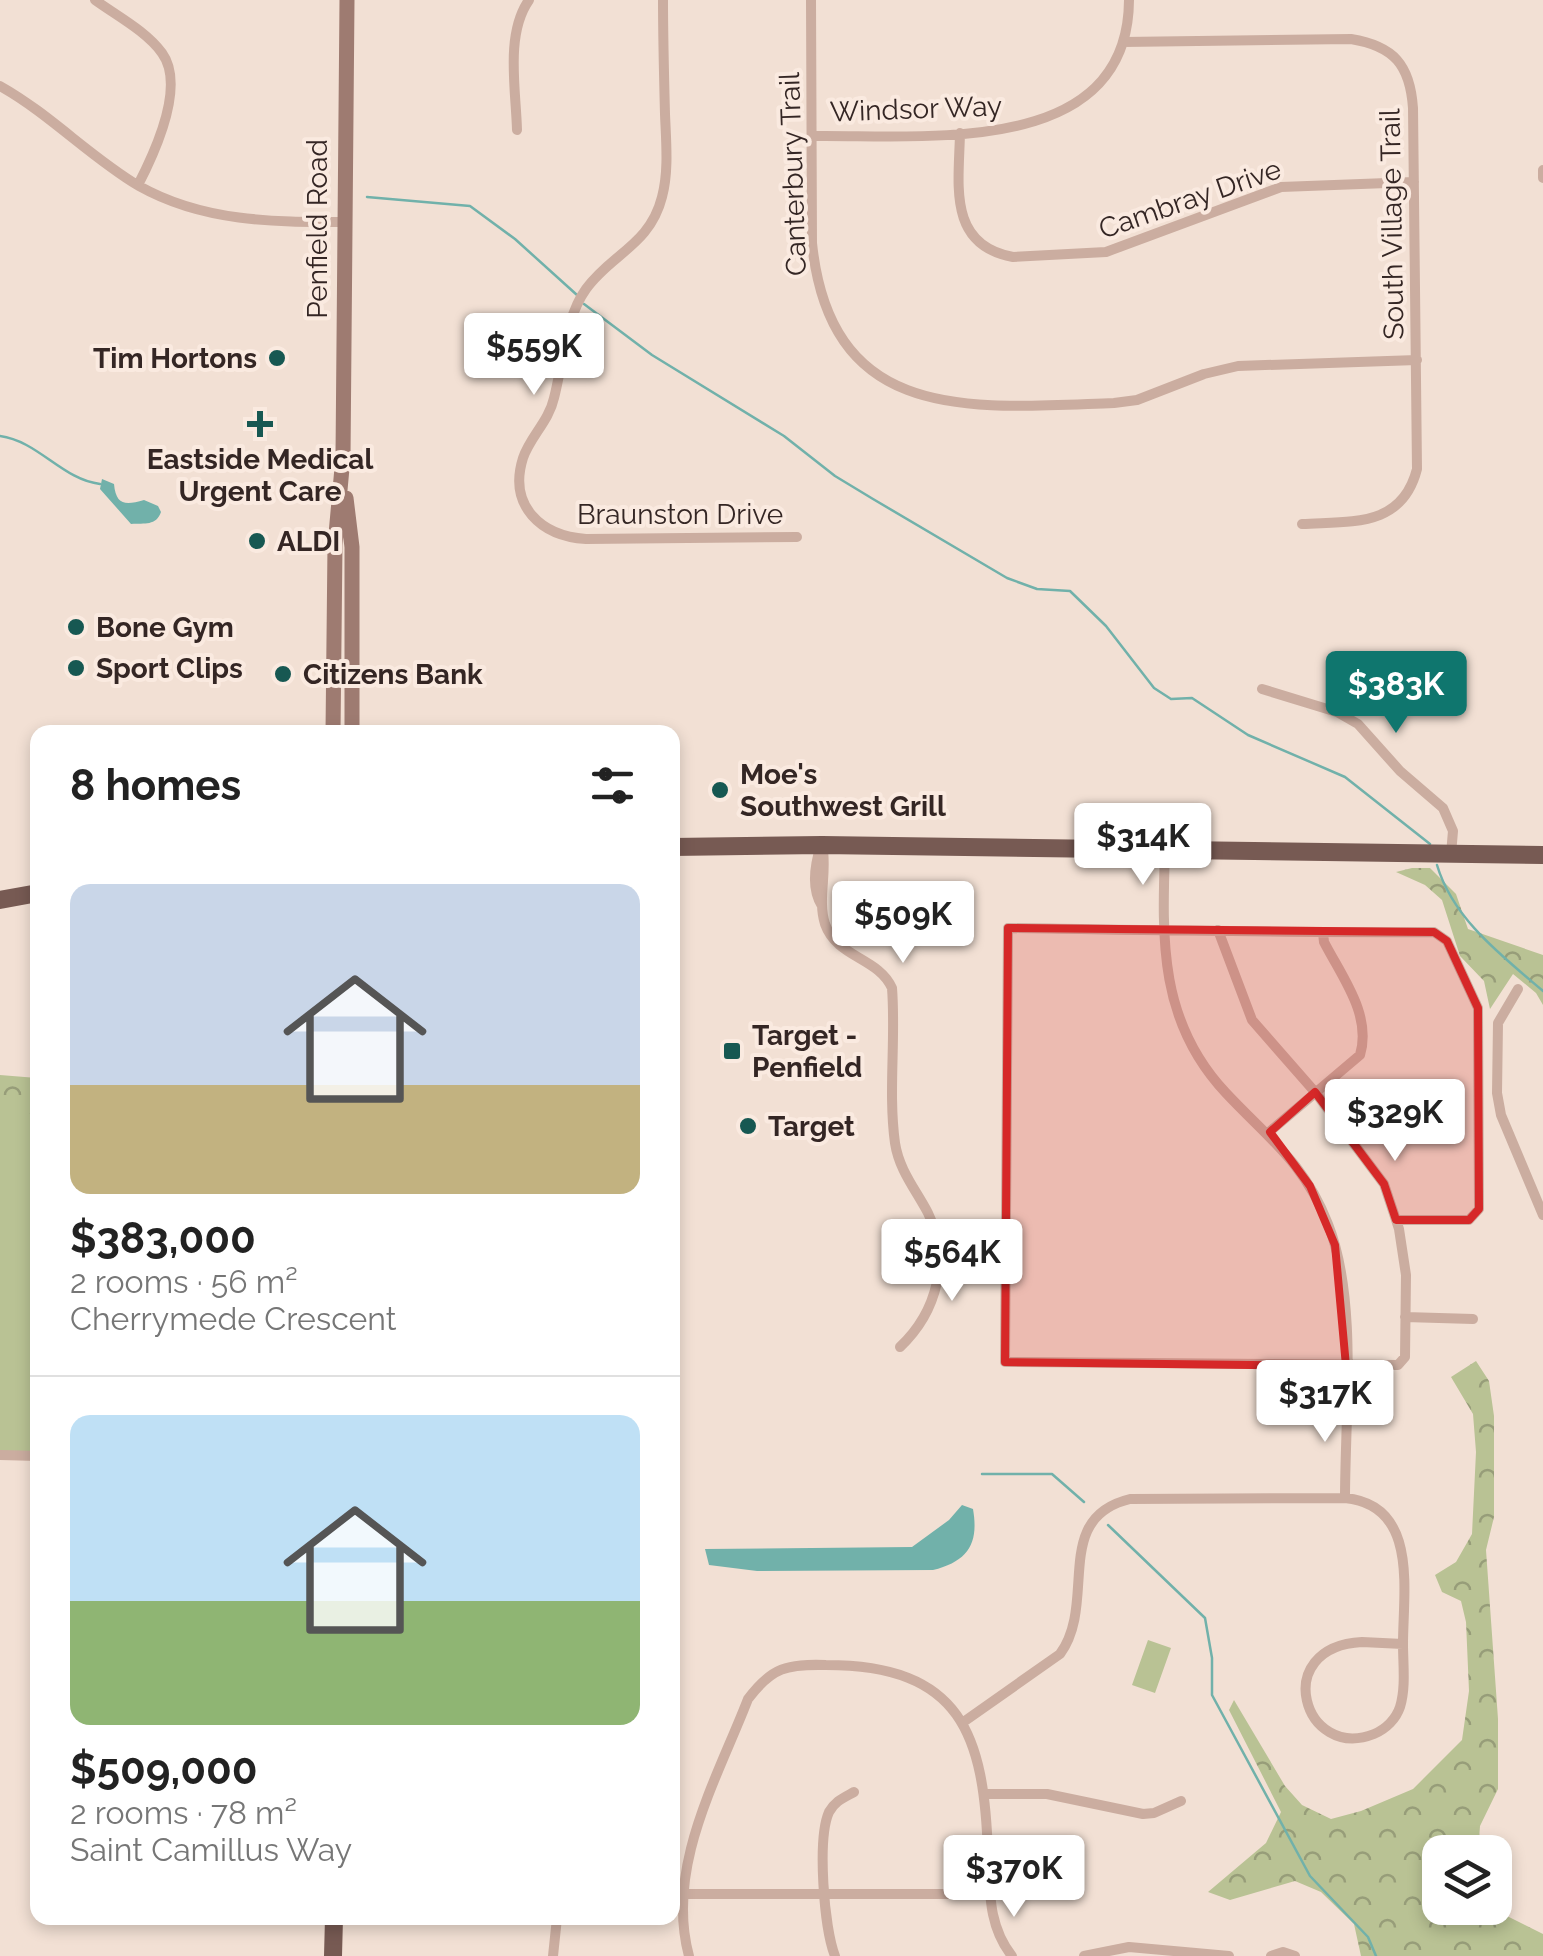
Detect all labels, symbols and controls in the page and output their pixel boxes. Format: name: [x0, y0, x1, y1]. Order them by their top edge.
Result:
street label: Canterbury Trail: [773, 71, 813, 276]
street label: Windsor Way: [829, 90, 1003, 128]
street label: South Village Trail: [1373, 108, 1411, 340]
street label: Penfield Road: [301, 139, 334, 319]
street label: Cambray Drive: [1095, 152, 1285, 246]
pin: $559K: [464, 313, 604, 398]
text: $559K: [486, 327, 582, 364]
place label: Tim Hortons: [93, 342, 257, 375]
marker: Tim Hortons: [266, 347, 288, 369]
marker: Eastside Medical Urgent Care: [247, 411, 273, 437]
place label: Eastside Medical Urgent Care: [147, 443, 373, 508]
street label: Braunston Drive: [577, 498, 783, 531]
place label: ALDI: [277, 525, 340, 558]
marker: ALDI: [246, 530, 268, 552]
place label: Bone Gym: [96, 611, 234, 644]
marker: Bone Gym: [65, 616, 87, 638]
pin: $383K: [1326, 651, 1466, 736]
place label: Sport Clips: [96, 652, 243, 685]
marker: Sport Clips: [65, 657, 87, 679]
place label: Citizens Bank: [303, 658, 483, 691]
marker: Citizens Bank: [272, 663, 294, 685]
text: $383K: [1348, 665, 1444, 702]
icon: filters: [585, 758, 640, 813]
place label: Moe's Southwest Grill: [740, 758, 946, 823]
text: 8 homes: [70, 761, 241, 810]
marker: Moe's Southwest Grill: [709, 779, 731, 801]
pin: $314K: [1073, 803, 1213, 888]
text: $314K: [1096, 817, 1190, 854]
pin: $509K: [833, 881, 973, 966]
text: $509K: [854, 895, 952, 932]
icon: home: [265, 949, 445, 1129]
place label: Target - Penfield: [752, 1019, 862, 1084]
marker: Target - Penfield: [721, 1040, 743, 1062]
pin: $329K: [1325, 1079, 1465, 1164]
text: $329K: [1347, 1093, 1443, 1130]
place label: Target: [768, 1110, 855, 1143]
marker: Target: [737, 1115, 759, 1137]
text: $383,000: [70, 1214, 256, 1263]
pin: $564K: [882, 1219, 1022, 1304]
text: $564K: [903, 1233, 1001, 1270]
text: 2 rooms · 56 m²: [70, 1263, 298, 1300]
text: Cherrymede Crescent: [70, 1300, 397, 1337]
pin: $317K: [1255, 1360, 1395, 1445]
text: $317K: [1278, 1374, 1372, 1411]
icon: home: [265, 1480, 445, 1660]
text: $509,000: [70, 1745, 258, 1794]
text: 2 rooms · 78 m²: [70, 1794, 297, 1831]
text: Saint Camillus Way: [70, 1831, 352, 1868]
pin: $370K: [944, 1835, 1084, 1920]
map controls: [1422, 1835, 1512, 1925]
button: layers: [1422, 1835, 1512, 1925]
text: $370K: [966, 1849, 1062, 1886]

